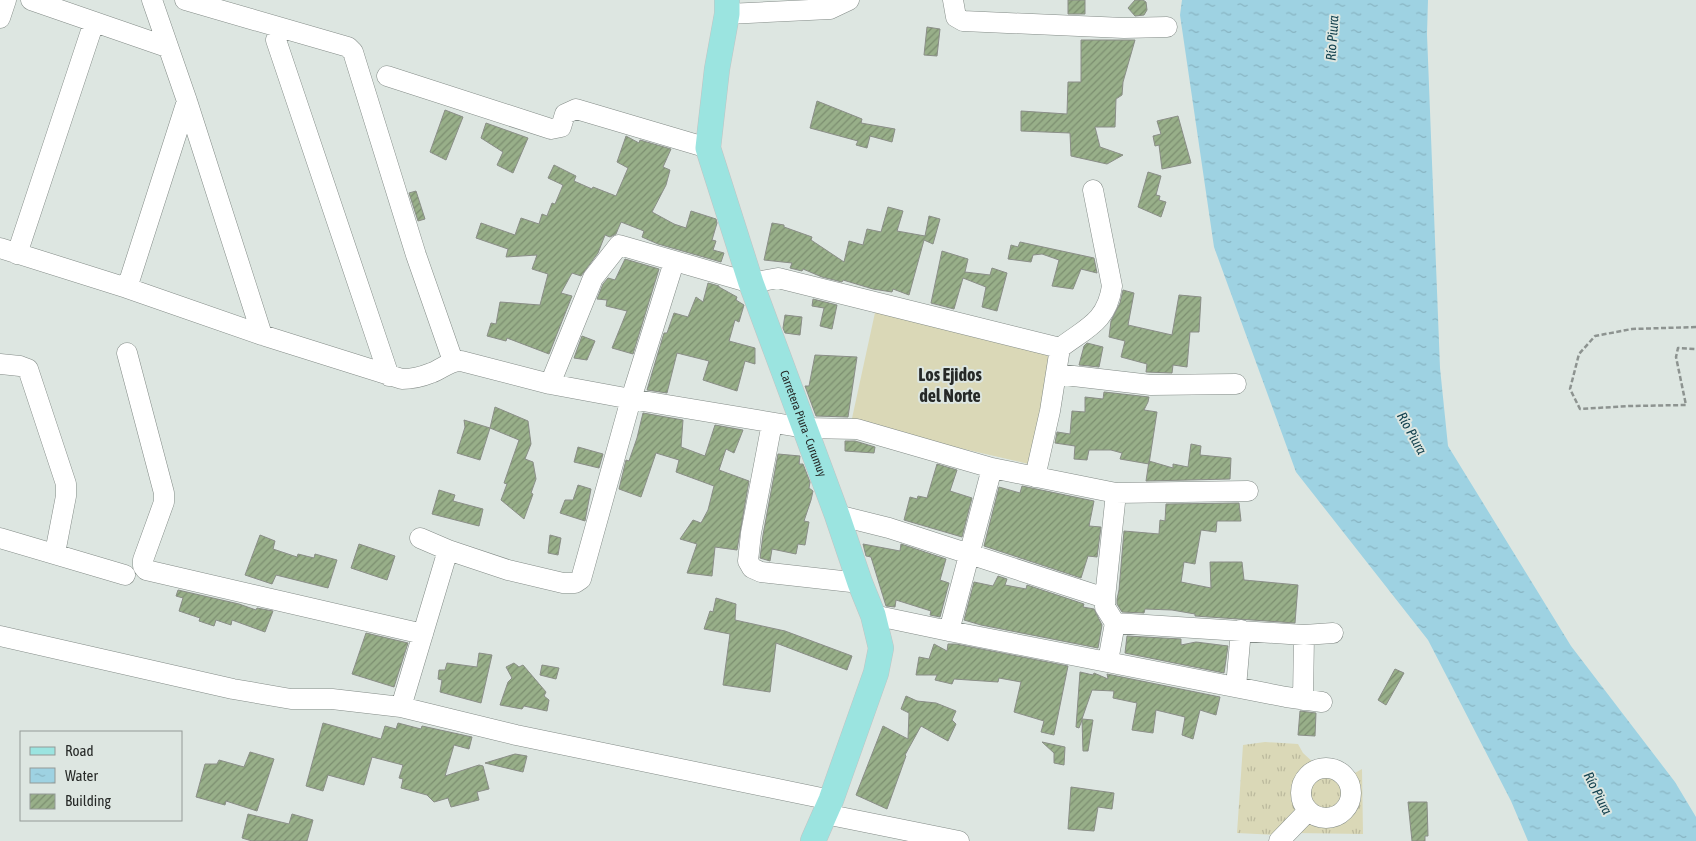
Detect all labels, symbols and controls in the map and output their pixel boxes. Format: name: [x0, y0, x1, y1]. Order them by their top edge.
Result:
water label: Río Piura: [1322, 14, 1342, 61]
district label: Los Ejidos del Norte: [918, 364, 982, 406]
street label: Carretera Piura - Curumuy: [777, 368, 829, 479]
water label: Río Piura: [1394, 409, 1430, 457]
legend: [20, 731, 182, 821]
text: Road: [65, 742, 94, 759]
text: Water: [65, 767, 98, 784]
water label: Río Piura: [1581, 769, 1616, 817]
text: Building: [65, 792, 111, 809]

